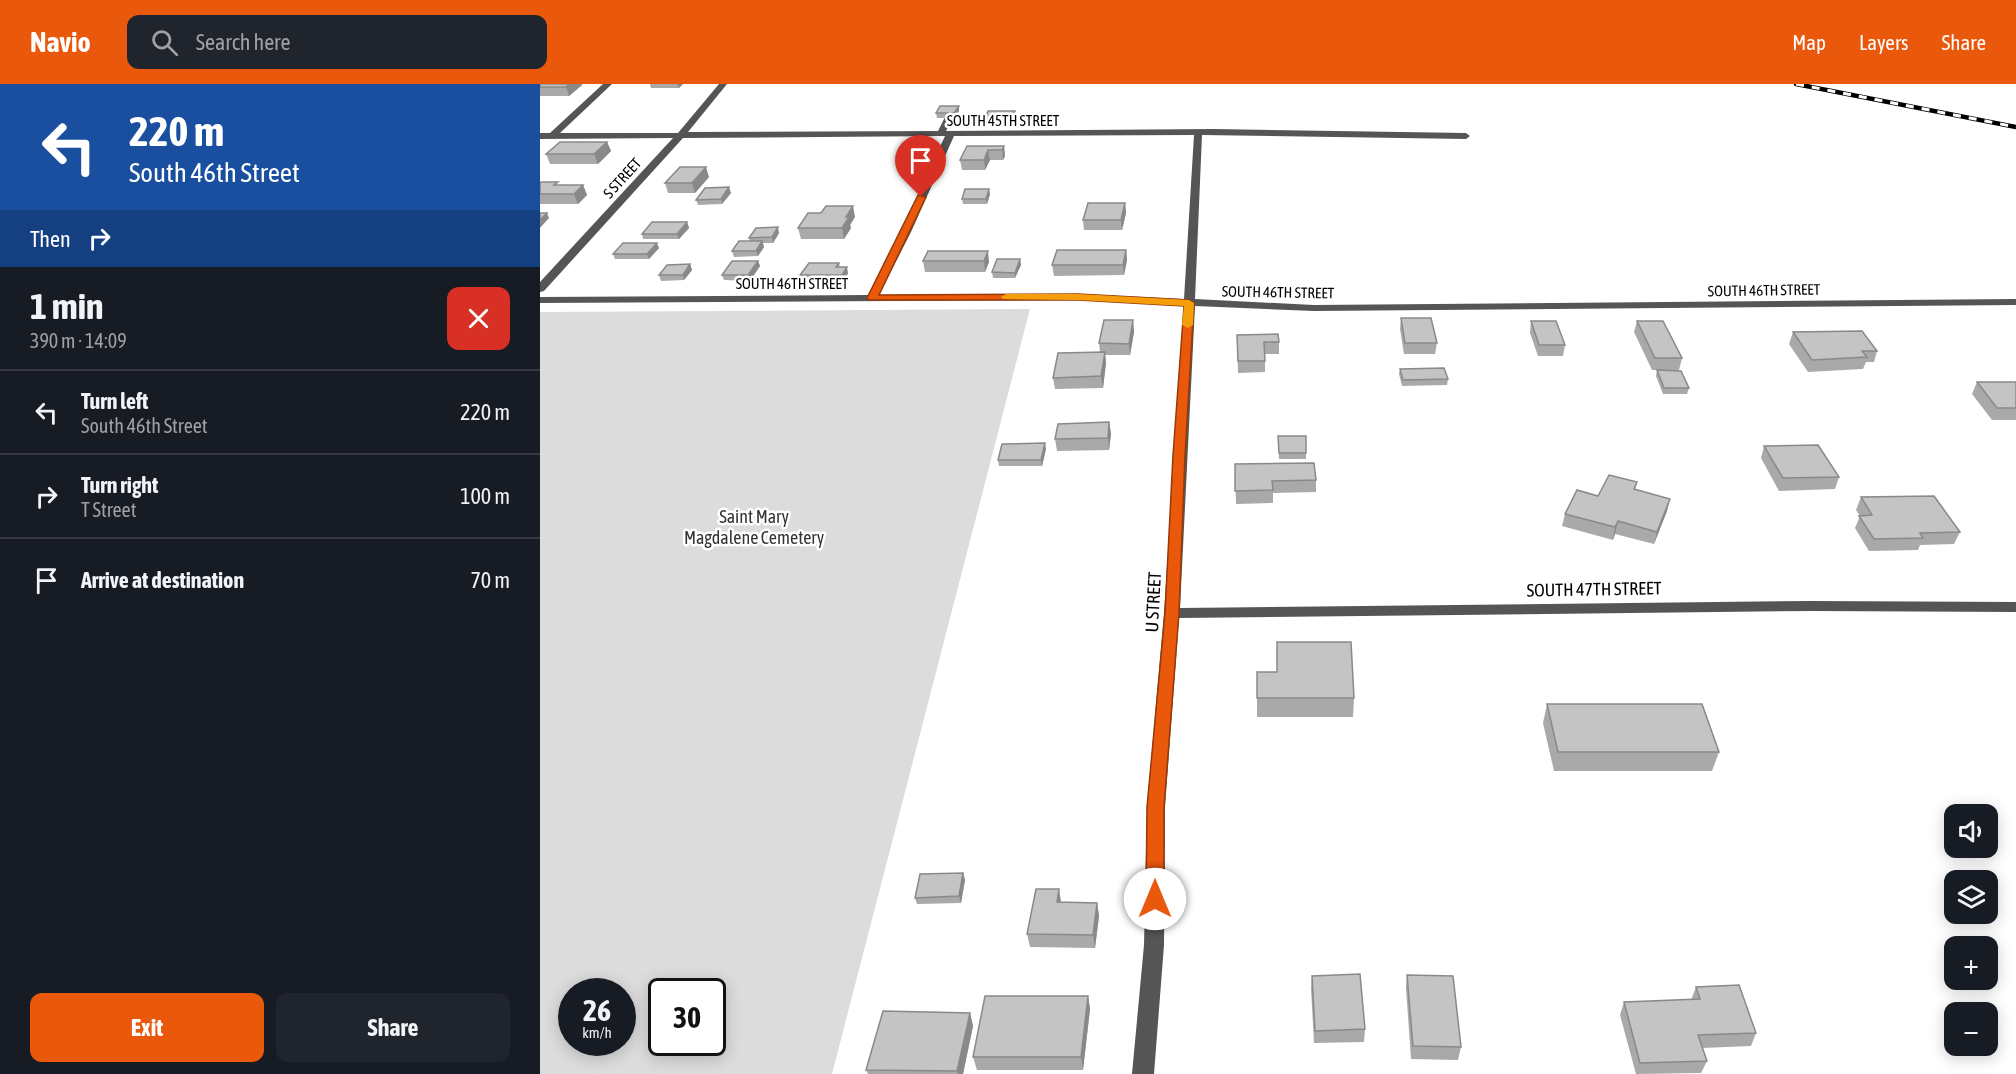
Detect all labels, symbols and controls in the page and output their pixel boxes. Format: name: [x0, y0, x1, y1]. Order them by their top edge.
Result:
search box: [127, 15, 547, 69]
text: Navio: [30, 26, 91, 58]
icon: search: [148, 26, 181, 59]
text: Search here: [196, 29, 291, 55]
text: Map: [1792, 30, 1826, 54]
text: Layers: [1859, 30, 1909, 54]
text: Share: [1942, 30, 1986, 54]
text: 220 m: [129, 107, 224, 155]
icon: left: [30, 108, 108, 186]
street label: SOUTH 45TH STREET: [947, 112, 1060, 129]
pin: [895, 135, 946, 197]
icon: arrive: [904, 144, 937, 177]
street label: S STREET: [600, 154, 645, 202]
text: South 46th Street: [129, 157, 300, 188]
icon: right: [83, 222, 116, 255]
text: Then: [30, 226, 71, 252]
street label: SOUTH 46TH STREET: [736, 275, 849, 292]
street label: SOUTH 46TH STREET: [1708, 281, 1821, 299]
street label: SOUTH 46TH STREET: [1222, 283, 1335, 301]
text: 1 min: [30, 285, 104, 327]
button: close: [447, 287, 510, 350]
text: 390 m · 14:09: [30, 329, 127, 352]
text: Turn left: [81, 388, 148, 414]
icon: left: [30, 396, 63, 429]
text: 220 m: [460, 399, 510, 425]
text: South 46th Street: [81, 414, 208, 437]
text: Turn right: [81, 472, 158, 498]
icon: right: [30, 480, 63, 513]
text: 100 m: [460, 483, 510, 509]
text: T Street: [81, 498, 136, 521]
park label: Saint Mary Magdalene Cemetery: [684, 506, 824, 548]
icon: arrive: [30, 564, 63, 597]
text: Arrive at destination: [81, 567, 244, 593]
text: 70 m: [470, 567, 510, 593]
street label: U STREET: [1141, 571, 1165, 633]
street label: SOUTH 47TH STREET: [1526, 577, 1662, 601]
map controls: [1944, 804, 1998, 1056]
button: sound: [1944, 804, 1998, 858]
position arrow: [1123, 867, 1187, 931]
button: layers: [1944, 870, 1998, 924]
button: +: [1944, 936, 1998, 990]
speed limit sign: 30: [648, 978, 726, 1056]
button: Exit: [30, 993, 264, 1062]
button: Share: [276, 993, 510, 1062]
text: 26: [583, 993, 611, 1027]
button: −: [1944, 1002, 1998, 1056]
text: km/h: [582, 1024, 612, 1041]

